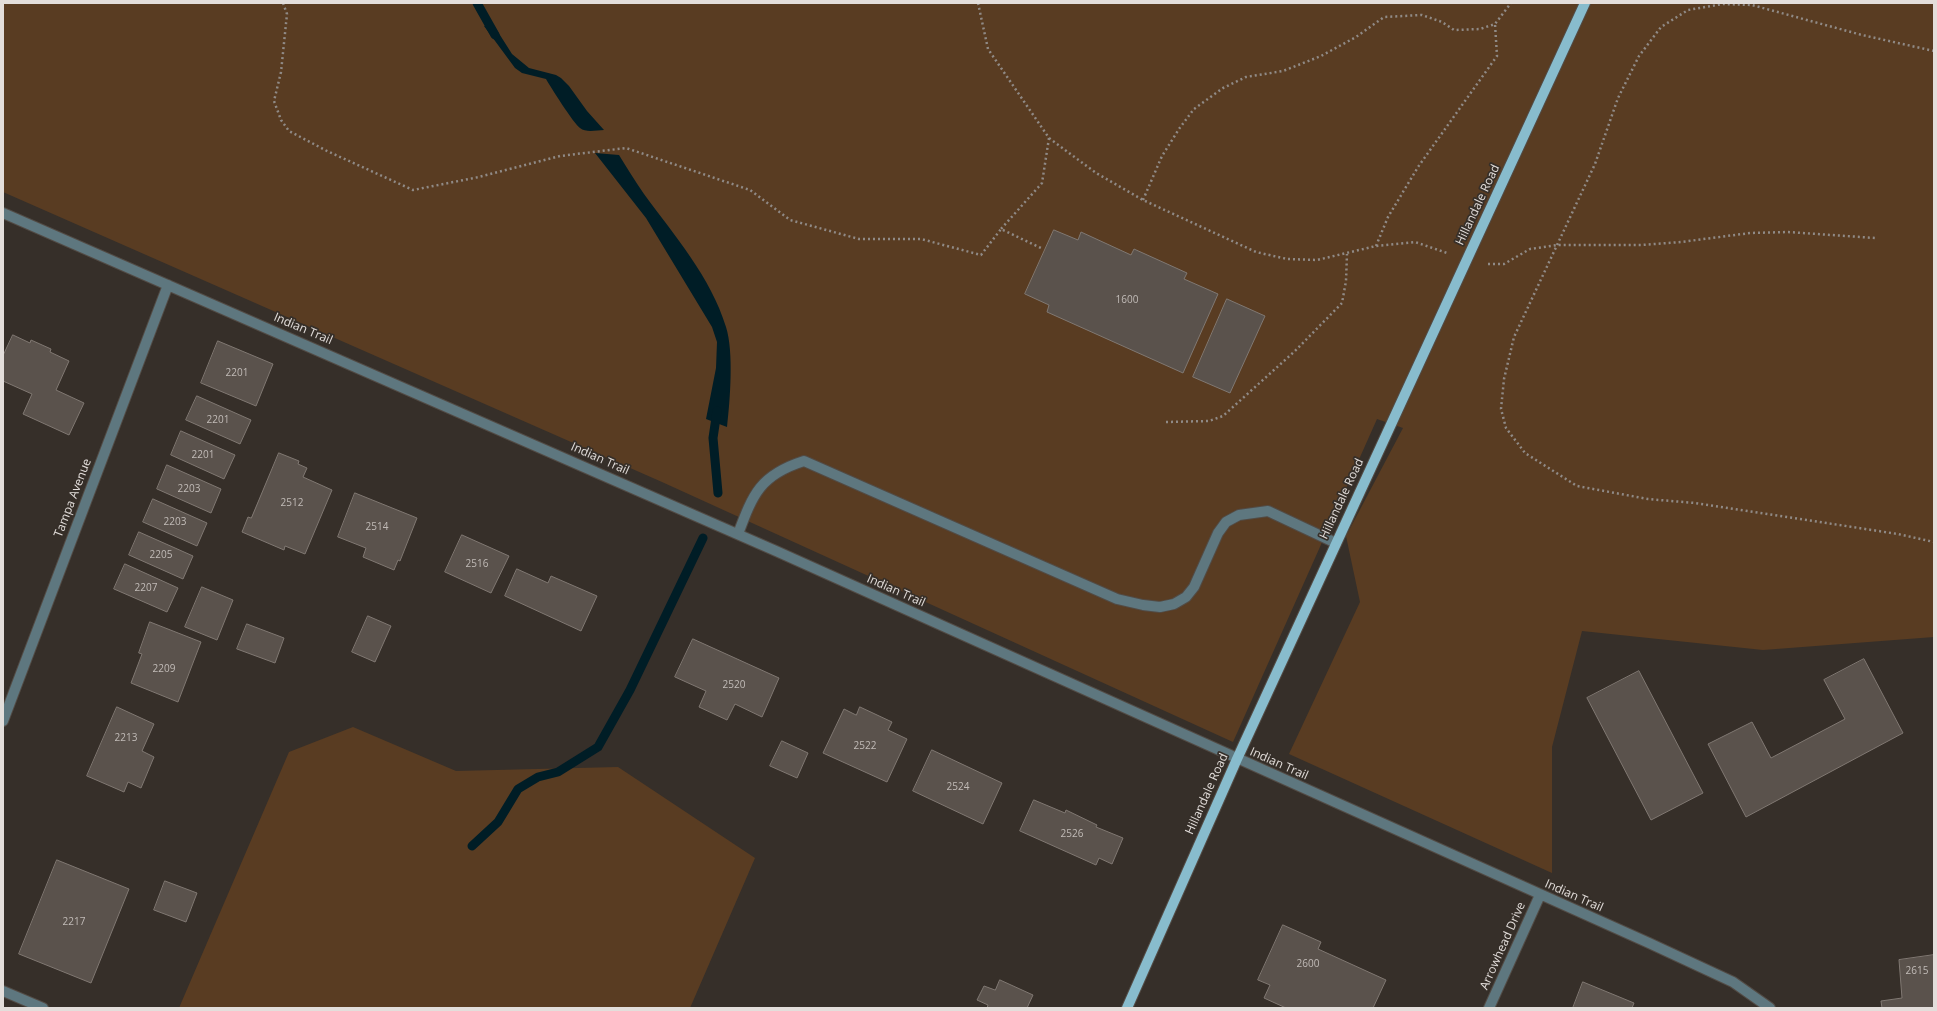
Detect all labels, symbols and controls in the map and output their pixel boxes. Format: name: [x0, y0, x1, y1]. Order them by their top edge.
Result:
street label: Hillandale Road: [1453, 162, 1503, 248]
house number: 1600: [1116, 294, 1138, 306]
street label: Indian Trail: [271, 310, 335, 348]
house number: 2201: [226, 367, 248, 379]
house number: 2201: [207, 414, 229, 426]
street label: Indian Trail: [569, 440, 631, 478]
house number: 2201: [192, 449, 214, 461]
street label: Hillandale Road: [1317, 456, 1367, 542]
street label: Tampa Avenue: [51, 457, 95, 539]
house number: 2203: [178, 483, 200, 495]
house number: 2512: [281, 497, 303, 509]
house number: 2203: [164, 516, 186, 528]
house number: 2514: [366, 521, 388, 533]
house number: 2205: [150, 549, 172, 561]
house number: 2516: [466, 558, 488, 570]
street label: Indian Trail: [865, 572, 927, 610]
house number: 2207: [135, 582, 157, 594]
house number: 2209: [153, 663, 175, 675]
house number: 2520: [723, 679, 745, 691]
house number: 2213: [115, 732, 137, 744]
house number: 2522: [854, 740, 876, 752]
street label: Indian Trail: [1248, 745, 1310, 783]
street label: Hillandale Road: [1183, 751, 1231, 837]
house number: 2524: [947, 781, 969, 793]
house number: 2526: [1061, 828, 1083, 840]
street label: Indian Trail: [1543, 877, 1605, 915]
street label: Arrowhead Drive: [1477, 900, 1529, 992]
house number: 2217: [63, 916, 85, 928]
house number: 2600: [1297, 958, 1319, 970]
house number: 2615: [1906, 965, 1928, 977]

